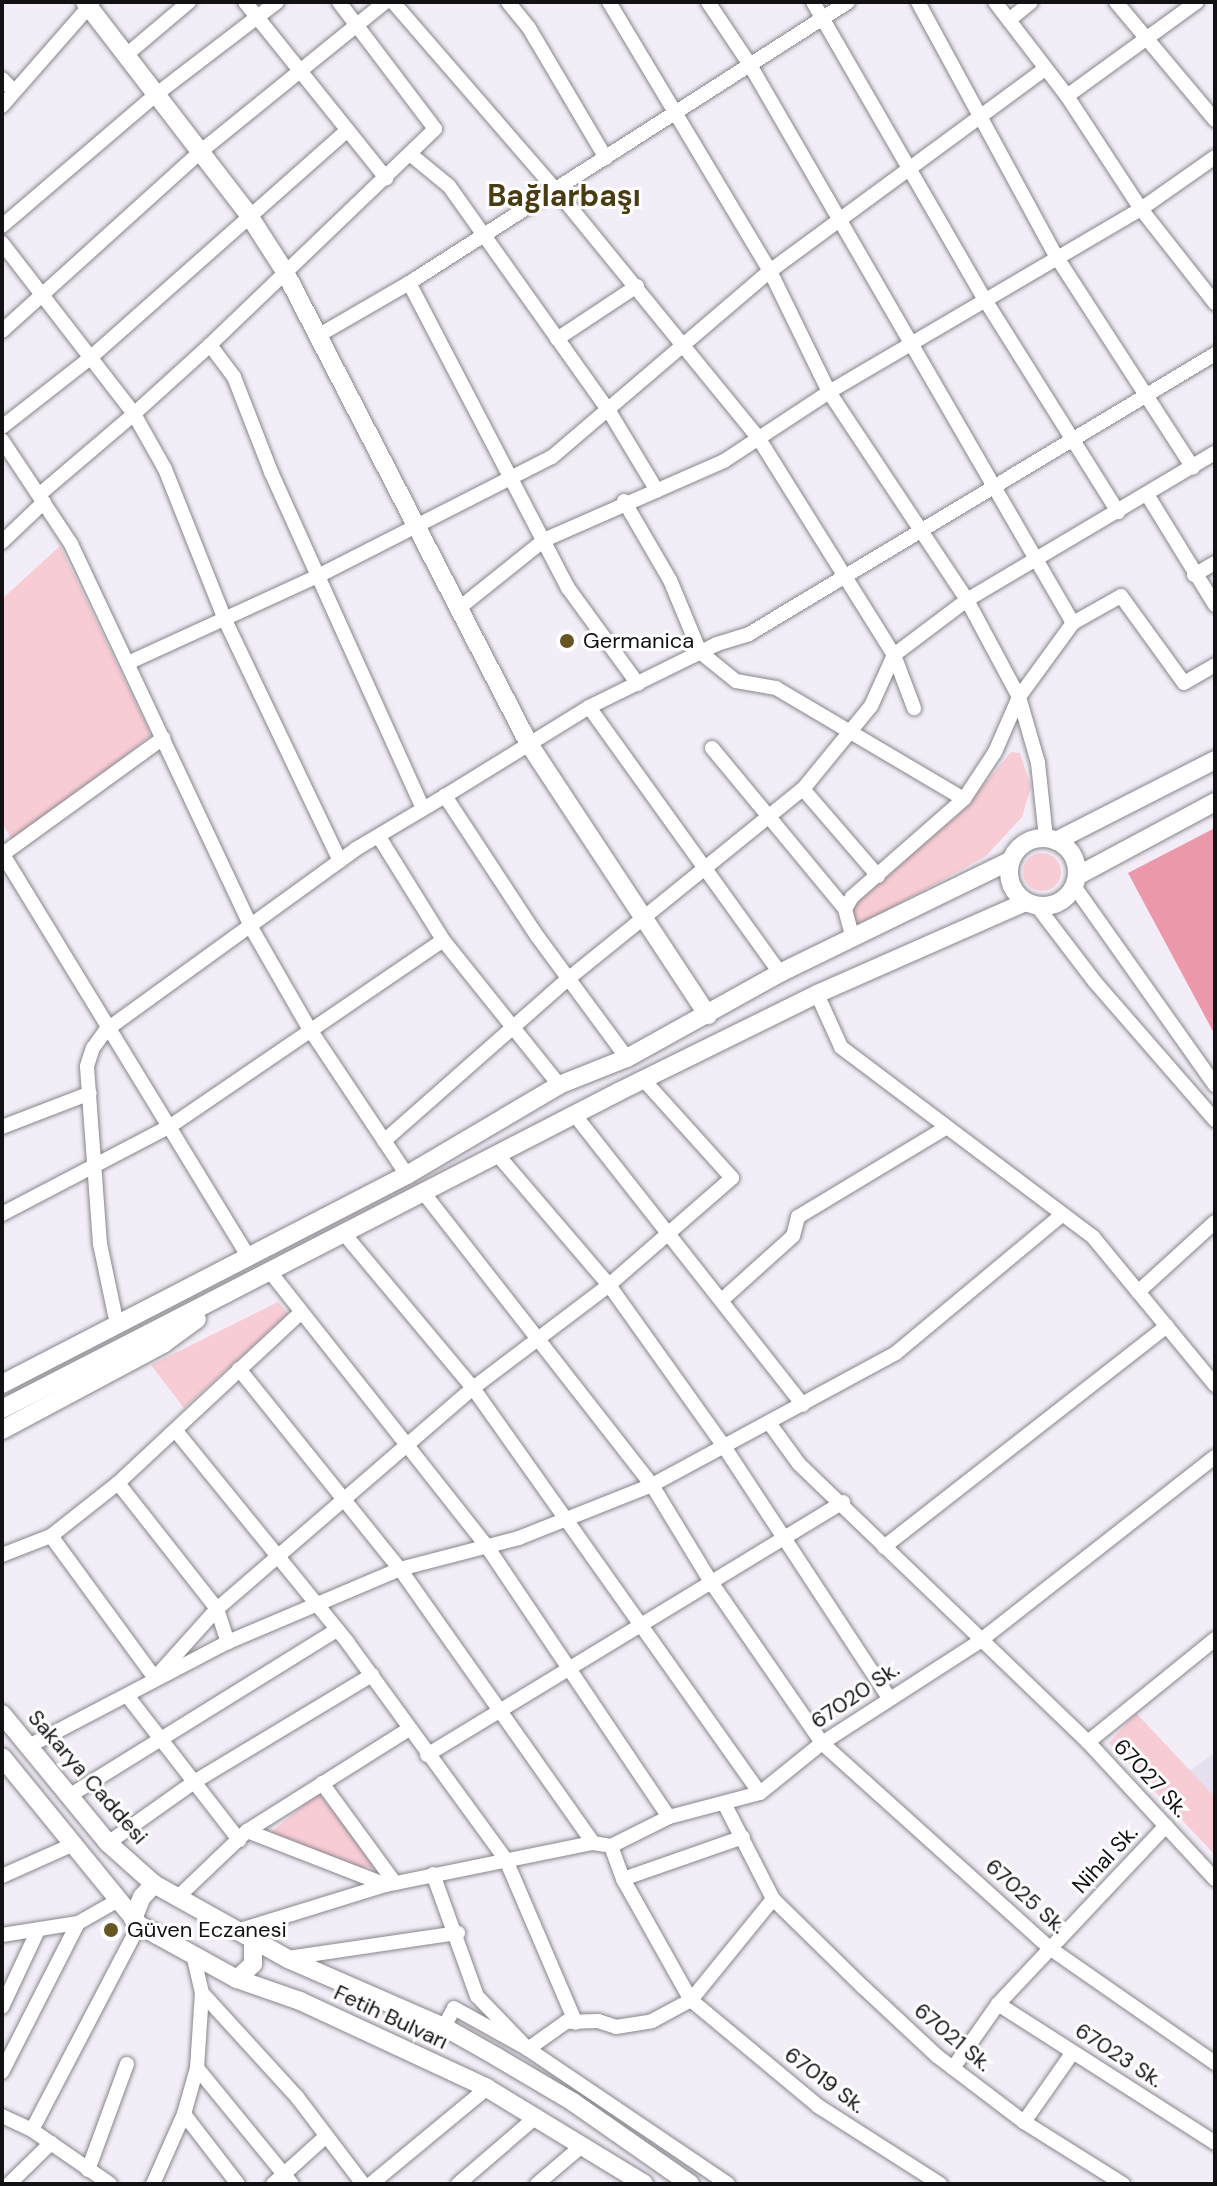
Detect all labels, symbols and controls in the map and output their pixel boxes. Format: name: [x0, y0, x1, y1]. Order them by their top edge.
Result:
district label: Bağlarbaşı: [487, 178, 641, 214]
place label: Germanica: [583, 628, 694, 654]
marker: Germanica: [558, 632, 576, 650]
street label: 67020 Sk.: [806, 1656, 904, 1734]
street label: Sakarya Caddesi: [22, 1704, 154, 1850]
street label: 67027 Sk.: [1108, 1733, 1194, 1823]
street label: Nihal Sk.: [1067, 1819, 1143, 1899]
street label: 67025 Sk.: [980, 1853, 1072, 1939]
place label: Güven Eczanesi: [127, 1917, 287, 1943]
marker: Güven Eczanesi: [102, 1921, 120, 1939]
street label: Fetih Bulvarı: [330, 1979, 452, 2055]
street label: 67021 Sk.: [909, 1997, 997, 2077]
street label: 67023 Sk.: [1070, 2017, 1168, 2093]
street label: 67019 Sk.: [779, 2041, 871, 2119]

